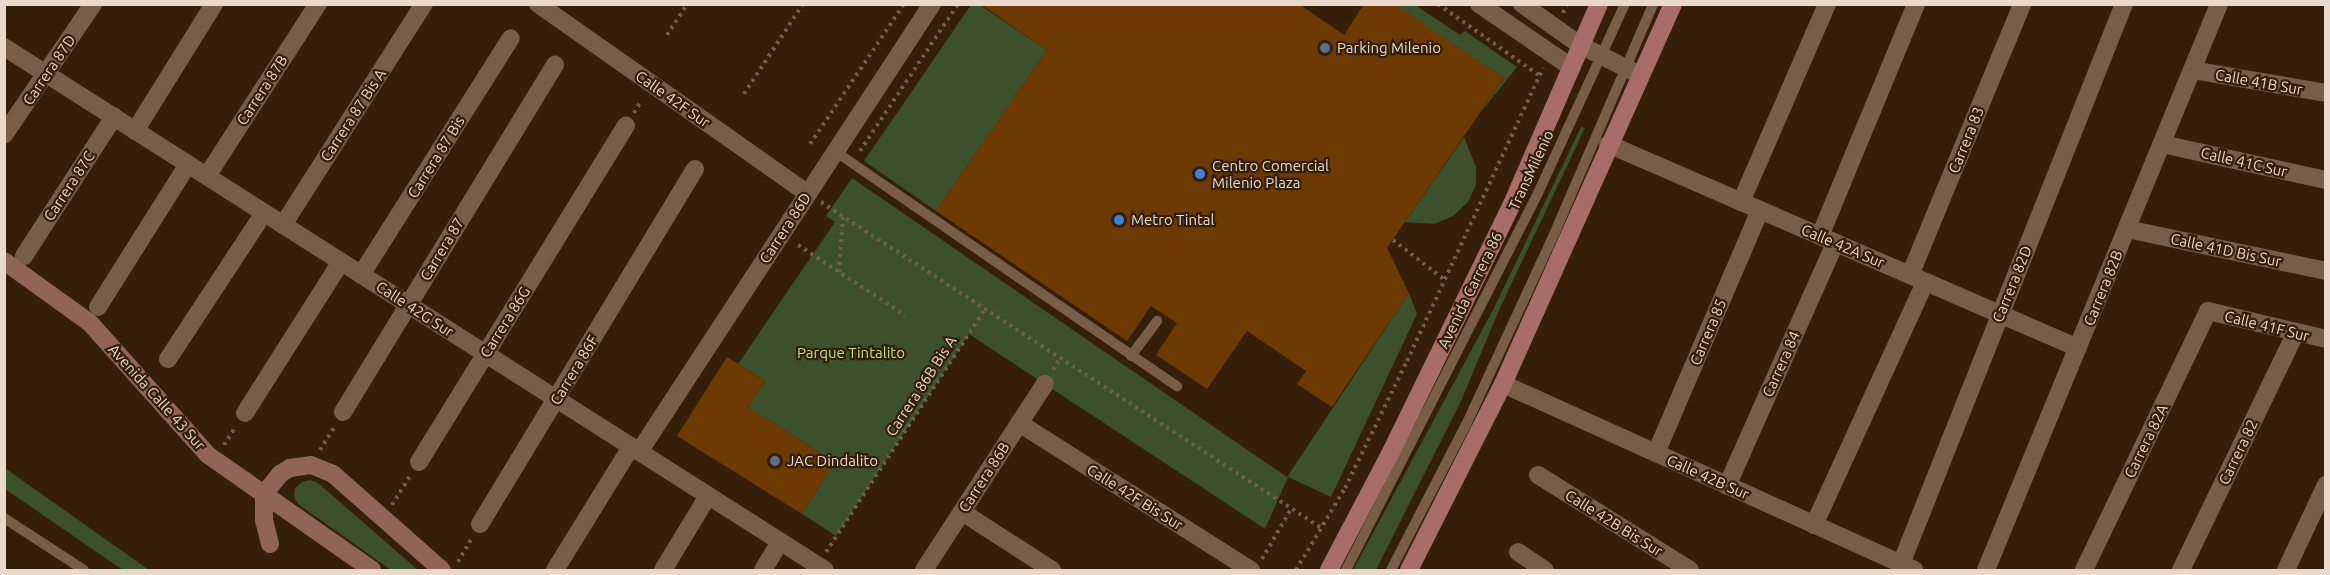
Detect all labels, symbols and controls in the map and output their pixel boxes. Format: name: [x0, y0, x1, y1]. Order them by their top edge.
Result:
street label: Carrera 87D: [19, 31, 79, 109]
place label: Parking Milenio: [1337, 39, 1441, 57]
marker: Parking Milenio: [1318, 41, 1332, 55]
street label: Carrera 87B: [233, 52, 291, 128]
street label: Carrera 87 Bis A: [316, 65, 390, 165]
street label: Calle 41B Sur: [2214, 65, 2304, 99]
street label: Calle 42F Sur: [632, 67, 714, 131]
street label: Carrera 83: [1944, 104, 1988, 176]
street label: Carrera 87 Bis: [404, 113, 468, 201]
street label: TransMilenio: [1505, 127, 1557, 213]
street label: Calle 41C Sur: [2199, 143, 2289, 181]
street label: Carrera 87C: [40, 148, 98, 224]
place label: Centro Comercial Milenio Plaza: [1212, 156, 1329, 191]
marker: Centro Comercial Milenio Plaza: [1193, 167, 1207, 181]
street label: Carrera 86D: [755, 189, 815, 267]
place label: Metro Tintal: [1131, 211, 1214, 229]
marker: Metro Tintal: [1112, 213, 1126, 227]
street label: Carrera 87: [416, 214, 468, 284]
street label: Calle 42A Sur: [1799, 220, 1887, 272]
street label: Avenida Carrera 86: [1434, 229, 1506, 351]
street label: Calle 41D Bis Sur: [2169, 229, 2283, 271]
street label: Carrera 82D: [1989, 243, 2035, 325]
street label: Carrera 82B: [2080, 248, 2126, 328]
street label: Calle 42G Sur: [373, 277, 457, 341]
street label: Carrera 86G: [476, 283, 534, 361]
street label: Carrera 85: [1686, 296, 1730, 368]
street label: Calle 41F Sur: [2223, 307, 2311, 345]
street label: Carrera 84: [1758, 328, 1804, 400]
street label: Carrera 86F: [546, 332, 602, 408]
street label: Carrera 86B Bis A: [882, 332, 960, 440]
street label: Avenida Calle 43 Sur: [105, 340, 209, 454]
park label: Parque Tintalito: [797, 344, 905, 362]
street label: Carrera 82A: [2120, 401, 2172, 481]
street label: Carrera 82: [2215, 416, 2261, 488]
street label: Carrera 86B: [955, 439, 1013, 515]
street label: Calle 42B Sur: [1664, 451, 1752, 503]
place label: JAC Dindalito: [787, 452, 878, 470]
marker: JAC Dindalito: [768, 454, 782, 468]
street label: Calle 42F Bis Sur: [1084, 460, 1186, 534]
street label: Calle 42B Bis Sur: [1562, 486, 1666, 560]

